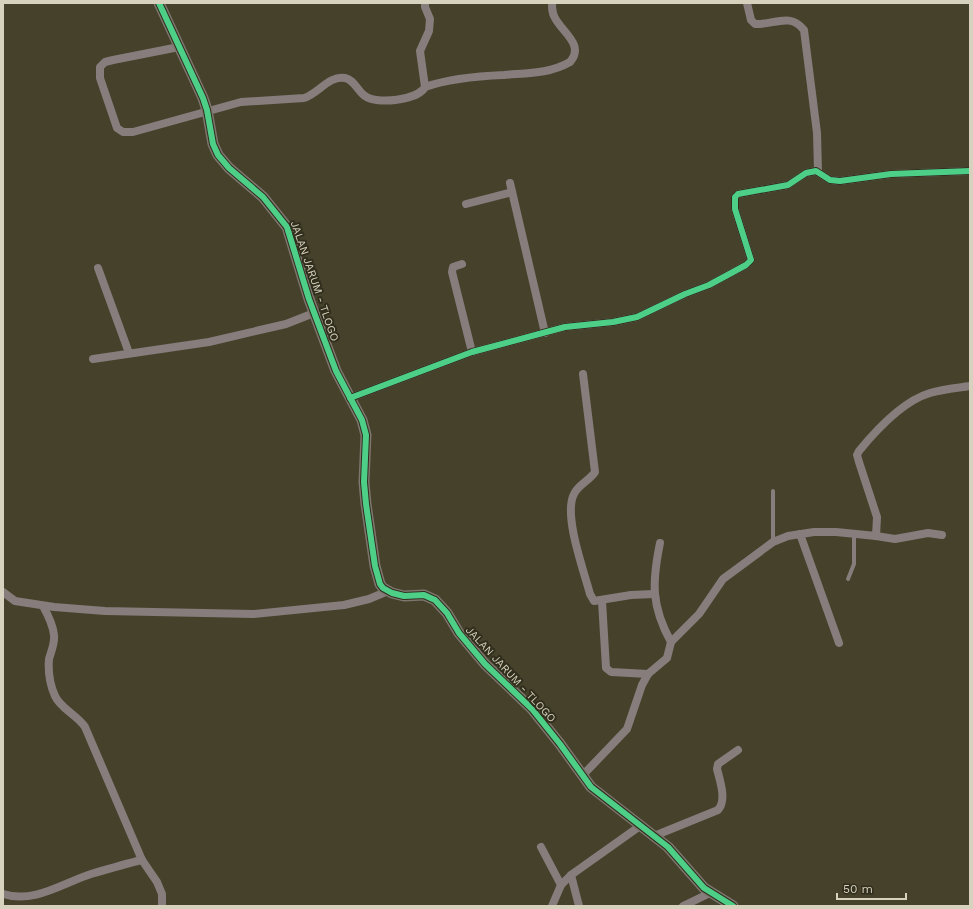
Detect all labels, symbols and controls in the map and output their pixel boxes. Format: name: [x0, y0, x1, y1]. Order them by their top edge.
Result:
street label: JALAN JARUM - TLOGO: [288, 219, 341, 343]
street label: JALAN JARUM - TLOGO: [463, 624, 559, 725]
scale bar: [837, 875, 906, 901]
text: 50 m: [843, 882, 873, 896]

